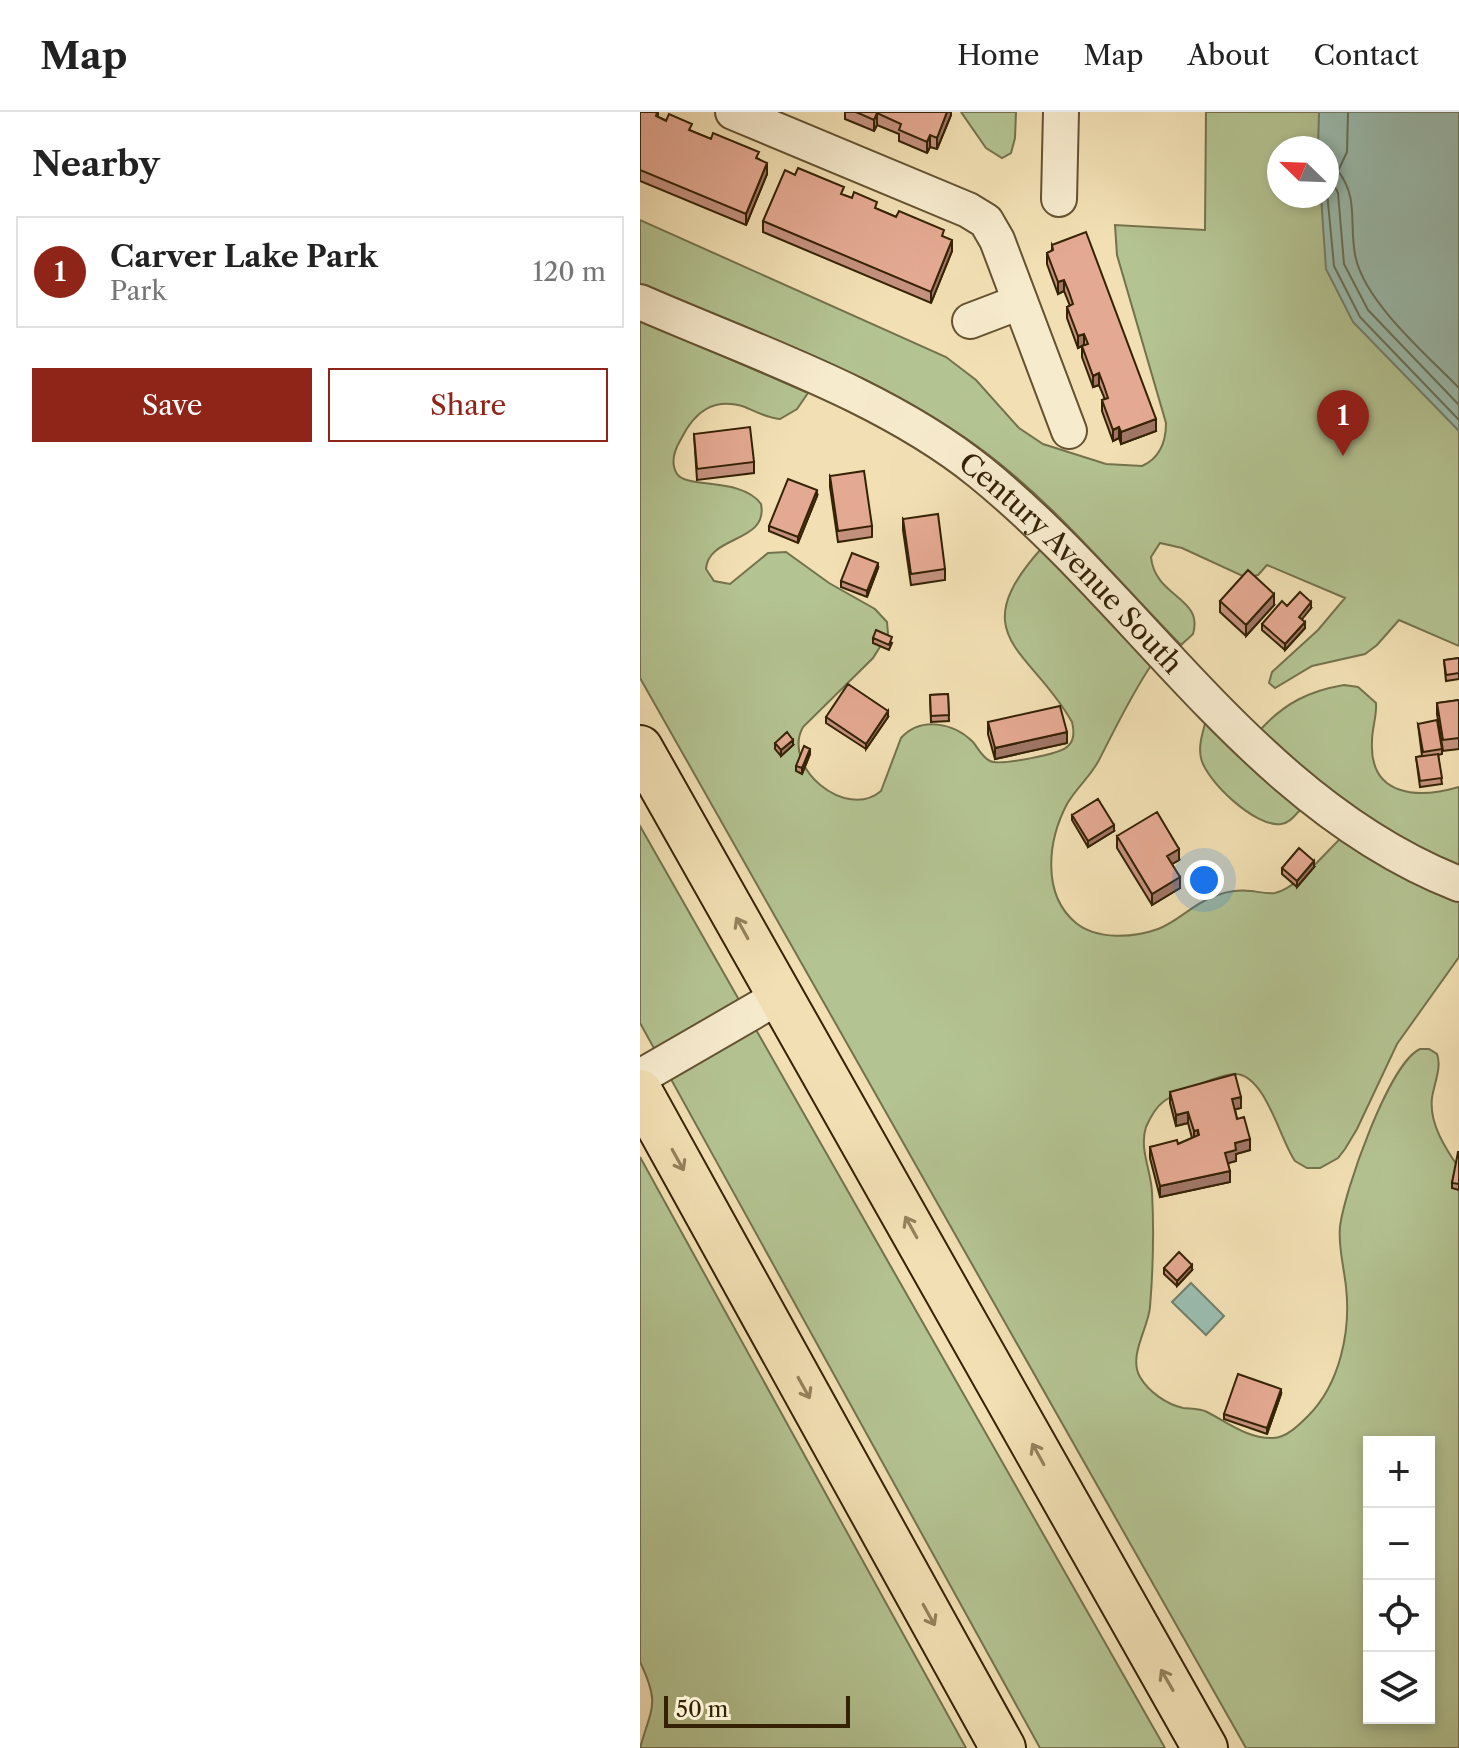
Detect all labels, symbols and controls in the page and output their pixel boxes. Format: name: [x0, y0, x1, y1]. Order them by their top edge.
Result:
text: Map: [40, 32, 128, 79]
text: Home: [957, 38, 1039, 72]
text: Map: [1083, 38, 1143, 72]
text: About: [1187, 38, 1269, 72]
text: Contact: [1313, 38, 1419, 72]
north arrow: [1267, 136, 1339, 208]
text: Nearby: [32, 143, 160, 185]
text: Carver Lake Park: [110, 238, 378, 275]
text: 1: [54, 256, 66, 288]
text: 120 m: [532, 256, 606, 288]
text: Park: [110, 275, 167, 307]
button: Save: [32, 368, 312, 442]
button: Share: [328, 368, 608, 442]
pin: 1: [1317, 390, 1369, 456]
street label: Century Avenue South: [953, 445, 1190, 680]
your location: [1184, 860, 1224, 900]
one-way arrow: [733, 917, 749, 941]
one-way arrow: [670, 1148, 686, 1171]
one-way arrow: [902, 1216, 918, 1240]
one-way arrow: [796, 1375, 812, 1399]
map controls: [1363, 1436, 1435, 1724]
button: +: [1363, 1436, 1435, 1508]
one-way arrow: [1030, 1443, 1046, 1466]
button: −: [1363, 1508, 1435, 1580]
button: locate: [1363, 1580, 1435, 1652]
one-way arrow: [922, 1603, 938, 1626]
button: layers: [1363, 1652, 1435, 1724]
one-way arrow: [1158, 1669, 1174, 1692]
scale bar: [664, 1692, 850, 1728]
text: 50 m: [676, 1696, 728, 1723]

